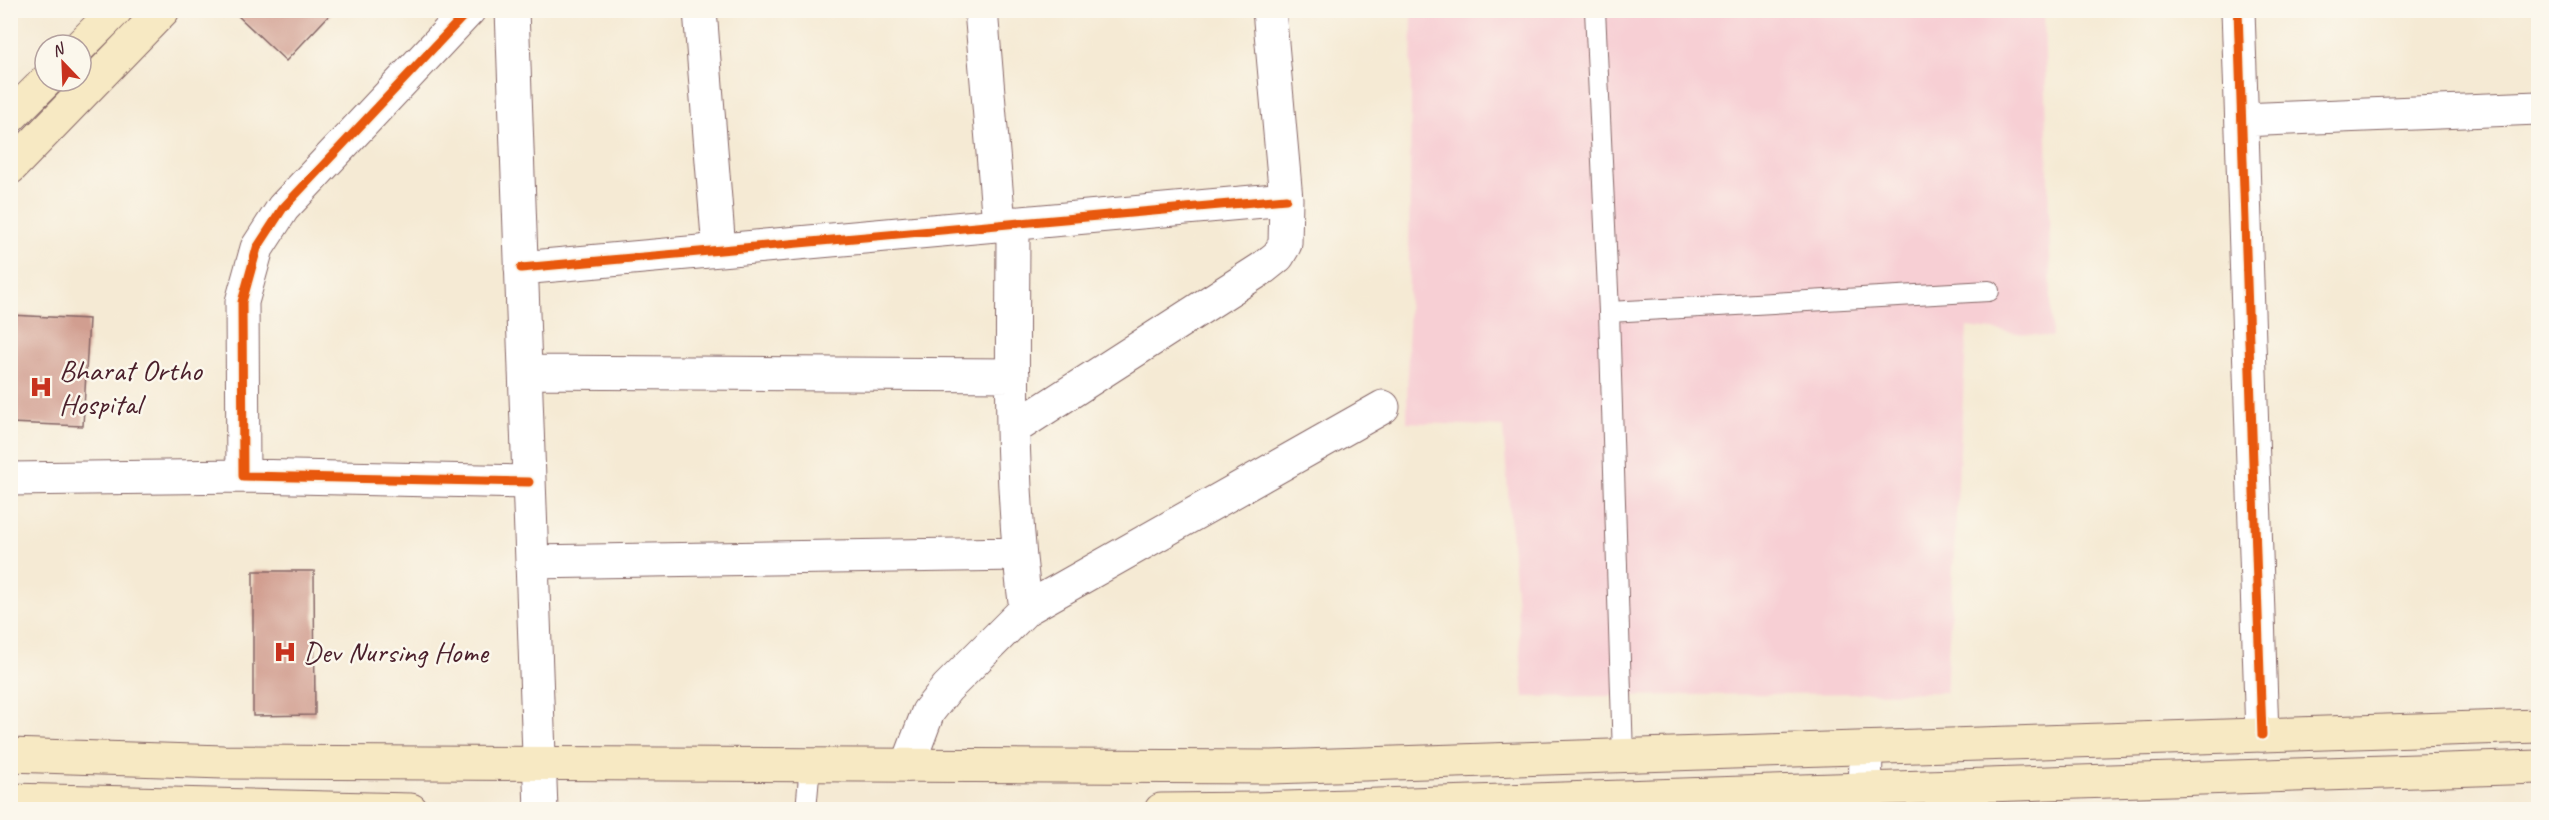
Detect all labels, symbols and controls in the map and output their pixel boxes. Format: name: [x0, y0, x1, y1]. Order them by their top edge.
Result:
north arrow: [33, 33, 93, 93]
text: N: [49, 38, 69, 61]
place label: Bharat Ortho Hospital: [59, 351, 203, 423]
hospital icon: Bharat Ortho Hospital: [28, 374, 54, 400]
place label: Dev Nursing Home: [303, 633, 490, 671]
hospital icon: Dev Nursing Home: [272, 639, 298, 665]

